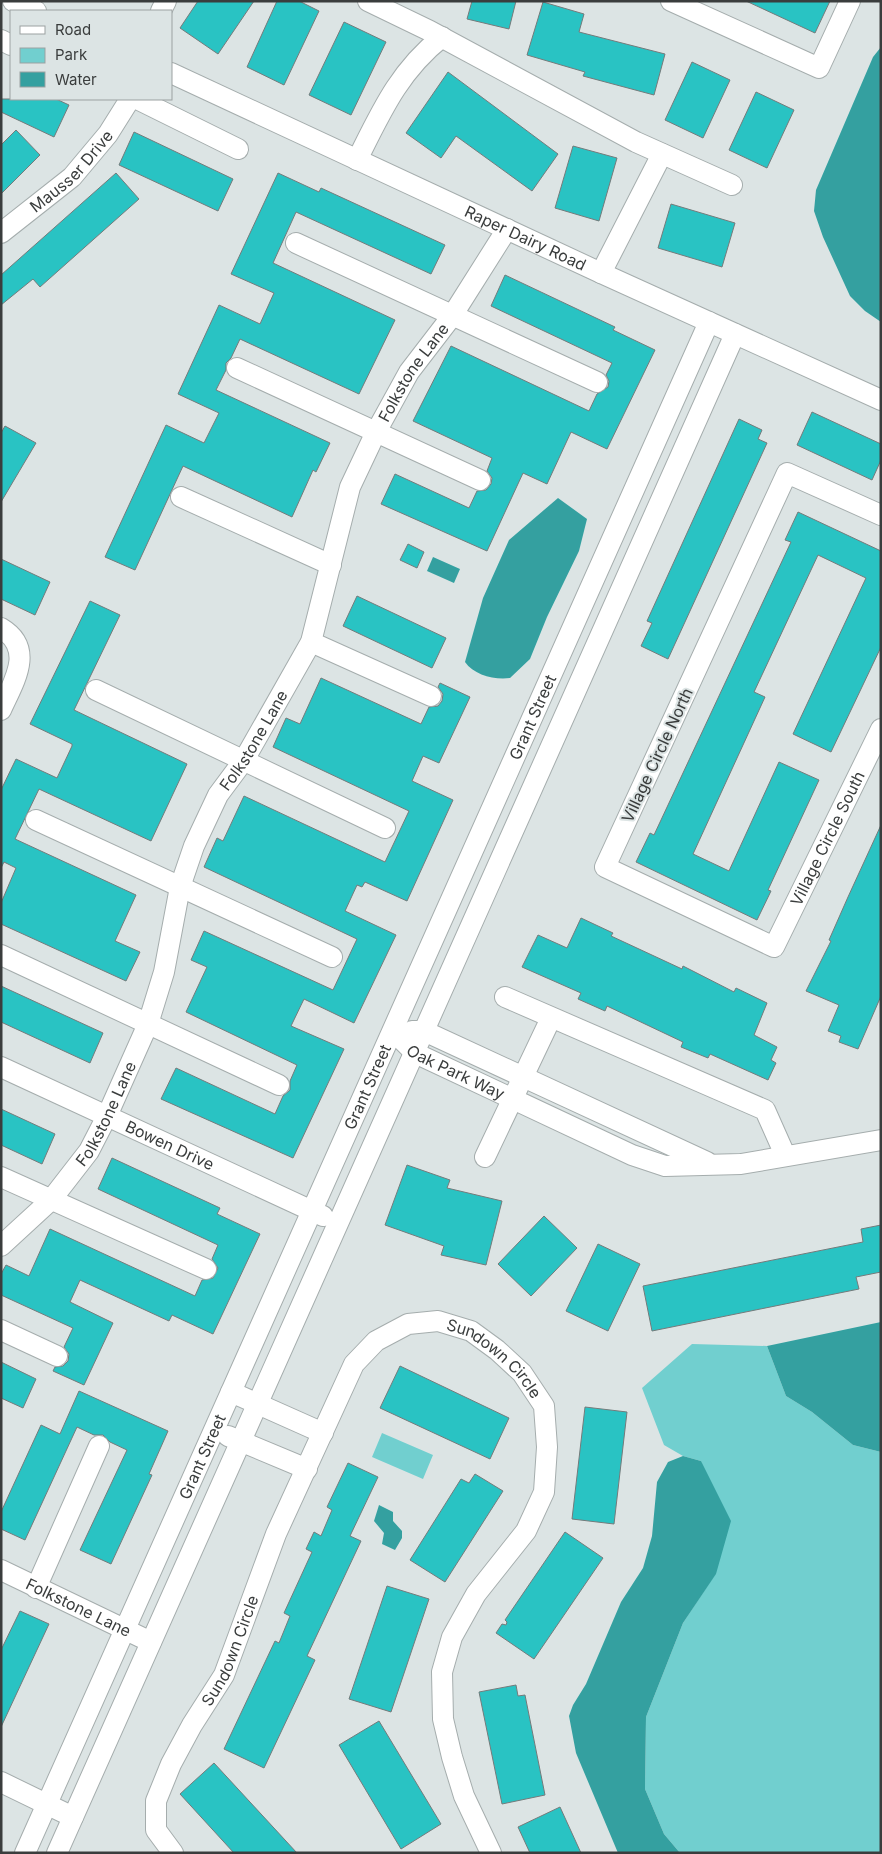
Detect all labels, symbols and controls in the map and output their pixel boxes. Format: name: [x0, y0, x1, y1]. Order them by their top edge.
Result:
legend: [10, 10, 172, 100]
text: Road: [55, 20, 91, 39]
text: Park: [55, 45, 88, 64]
text: Water: [55, 70, 97, 89]
street label: Mausser Drive: [26, 126, 117, 217]
street label: Raper Dairy Road: [462, 201, 589, 275]
street label: Folkstone Lane: [374, 319, 453, 425]
street label: Grant Street: [505, 671, 560, 763]
street label: Village Circle North: [617, 685, 697, 825]
street label: Folkstone Lane: [215, 686, 292, 794]
street label: Village Circle South: [786, 768, 869, 909]
street label: Oak Park Way: [402, 1040, 508, 1104]
street label: Grant Street: [339, 1041, 395, 1133]
street label: Folkstone Lane: [71, 1058, 140, 1170]
street label: Bowen Drive: [122, 1116, 217, 1174]
street label: Sundown Circle: [444, 1314, 546, 1402]
street label: Grant Street: [174, 1411, 230, 1503]
street label: Folkstone Lane: [23, 1573, 134, 1641]
street label: Sundown Circle: [197, 1592, 263, 1710]

